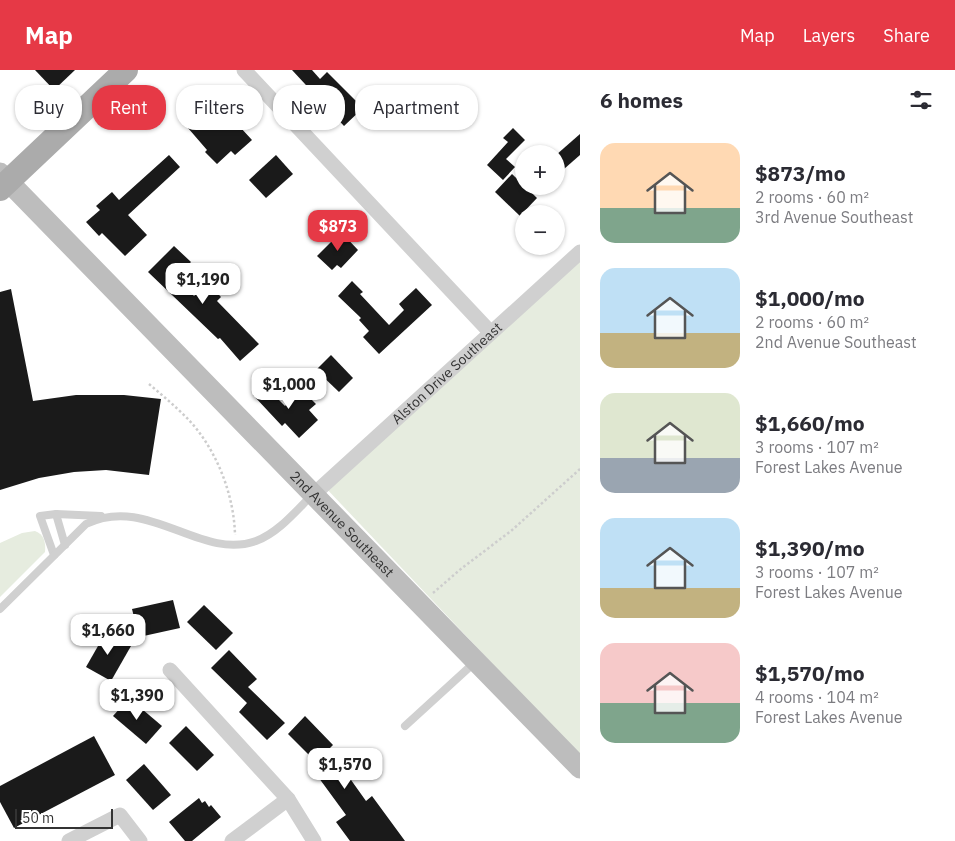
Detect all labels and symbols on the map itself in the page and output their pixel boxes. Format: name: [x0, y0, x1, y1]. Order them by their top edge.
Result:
pin: $873: [308, 210, 368, 252]
pin: $1,190: [162, 262, 244, 305]
street label: Alston Drive Southeast: [388, 318, 506, 428]
pin: $1,000: [248, 368, 330, 410]
street label: 2nd Avenue Southeast: [286, 467, 398, 581]
pin: $1,660: [67, 614, 149, 656]
pin: $1,390: [96, 678, 178, 721]
pin: $1,570: [304, 748, 386, 790]
scale bar: [15, 806, 112, 829]

